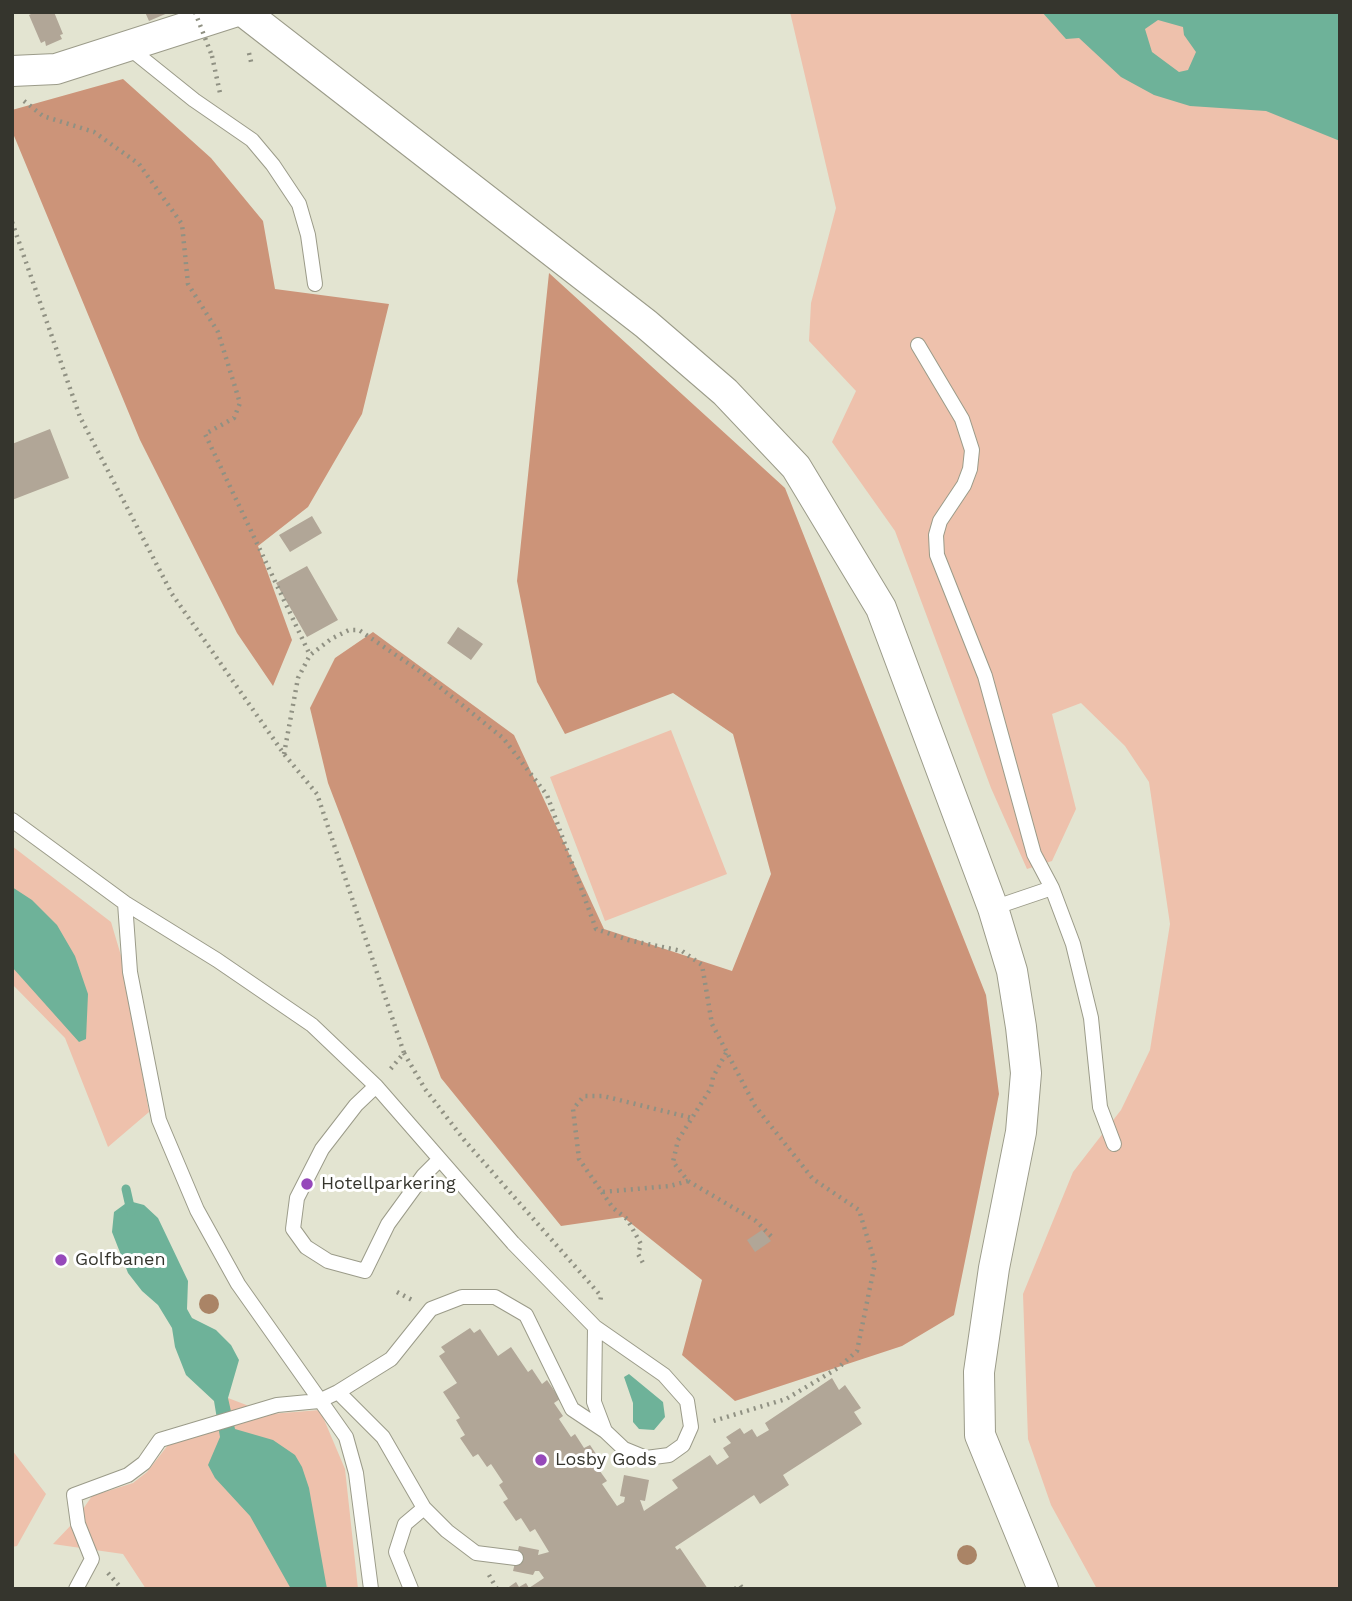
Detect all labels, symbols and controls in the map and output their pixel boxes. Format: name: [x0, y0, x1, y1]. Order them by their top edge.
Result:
place label: Hotellparkering: [321, 1173, 456, 1195]
marker: Hotellparkering: [299, 1176, 315, 1192]
place label: Golfbanen: [75, 1249, 166, 1271]
marker: Golfbanen: [53, 1252, 69, 1268]
place label: Losby Gods: [555, 1449, 657, 1471]
marker: Losby Gods: [533, 1452, 549, 1468]

